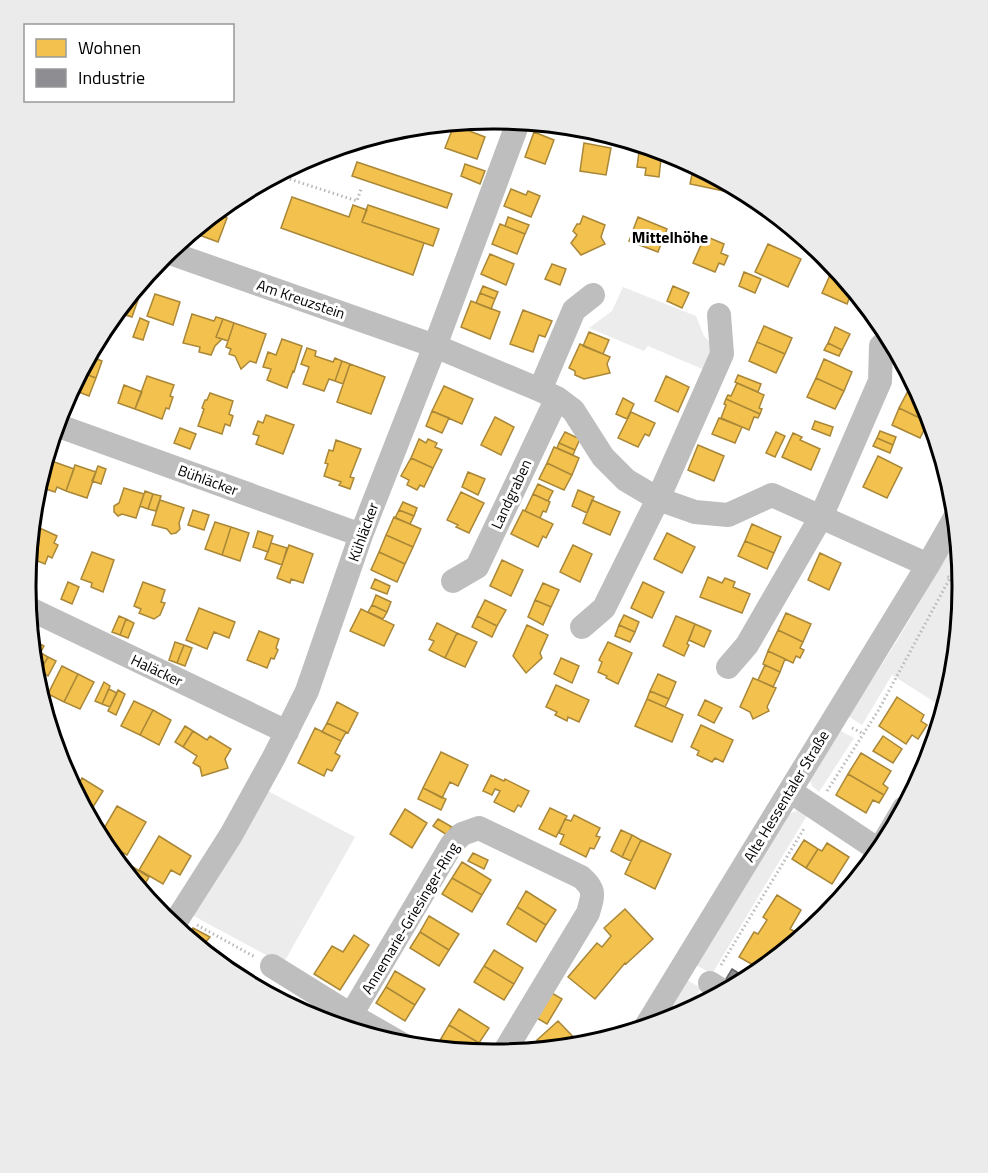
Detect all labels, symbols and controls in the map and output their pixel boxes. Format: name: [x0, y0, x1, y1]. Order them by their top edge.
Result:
legend: [24, 24, 234, 102]
text: Wohnen: [78, 34, 141, 61]
text: Industrie: [78, 64, 145, 91]
district label: Mittelhöhe: [632, 225, 708, 249]
street label: Am Kreuzstein: [254, 273, 348, 325]
street label: Landgraben: [485, 455, 537, 533]
street label: Bühläcker: [175, 458, 241, 502]
street label: Kühläcker: [342, 499, 384, 565]
street label: Haläcker: [127, 648, 187, 692]
street label: Alte Hessentaler Straße: [737, 726, 835, 866]
street label: Annemarie-Griesinger-Ring: [355, 837, 465, 998]

